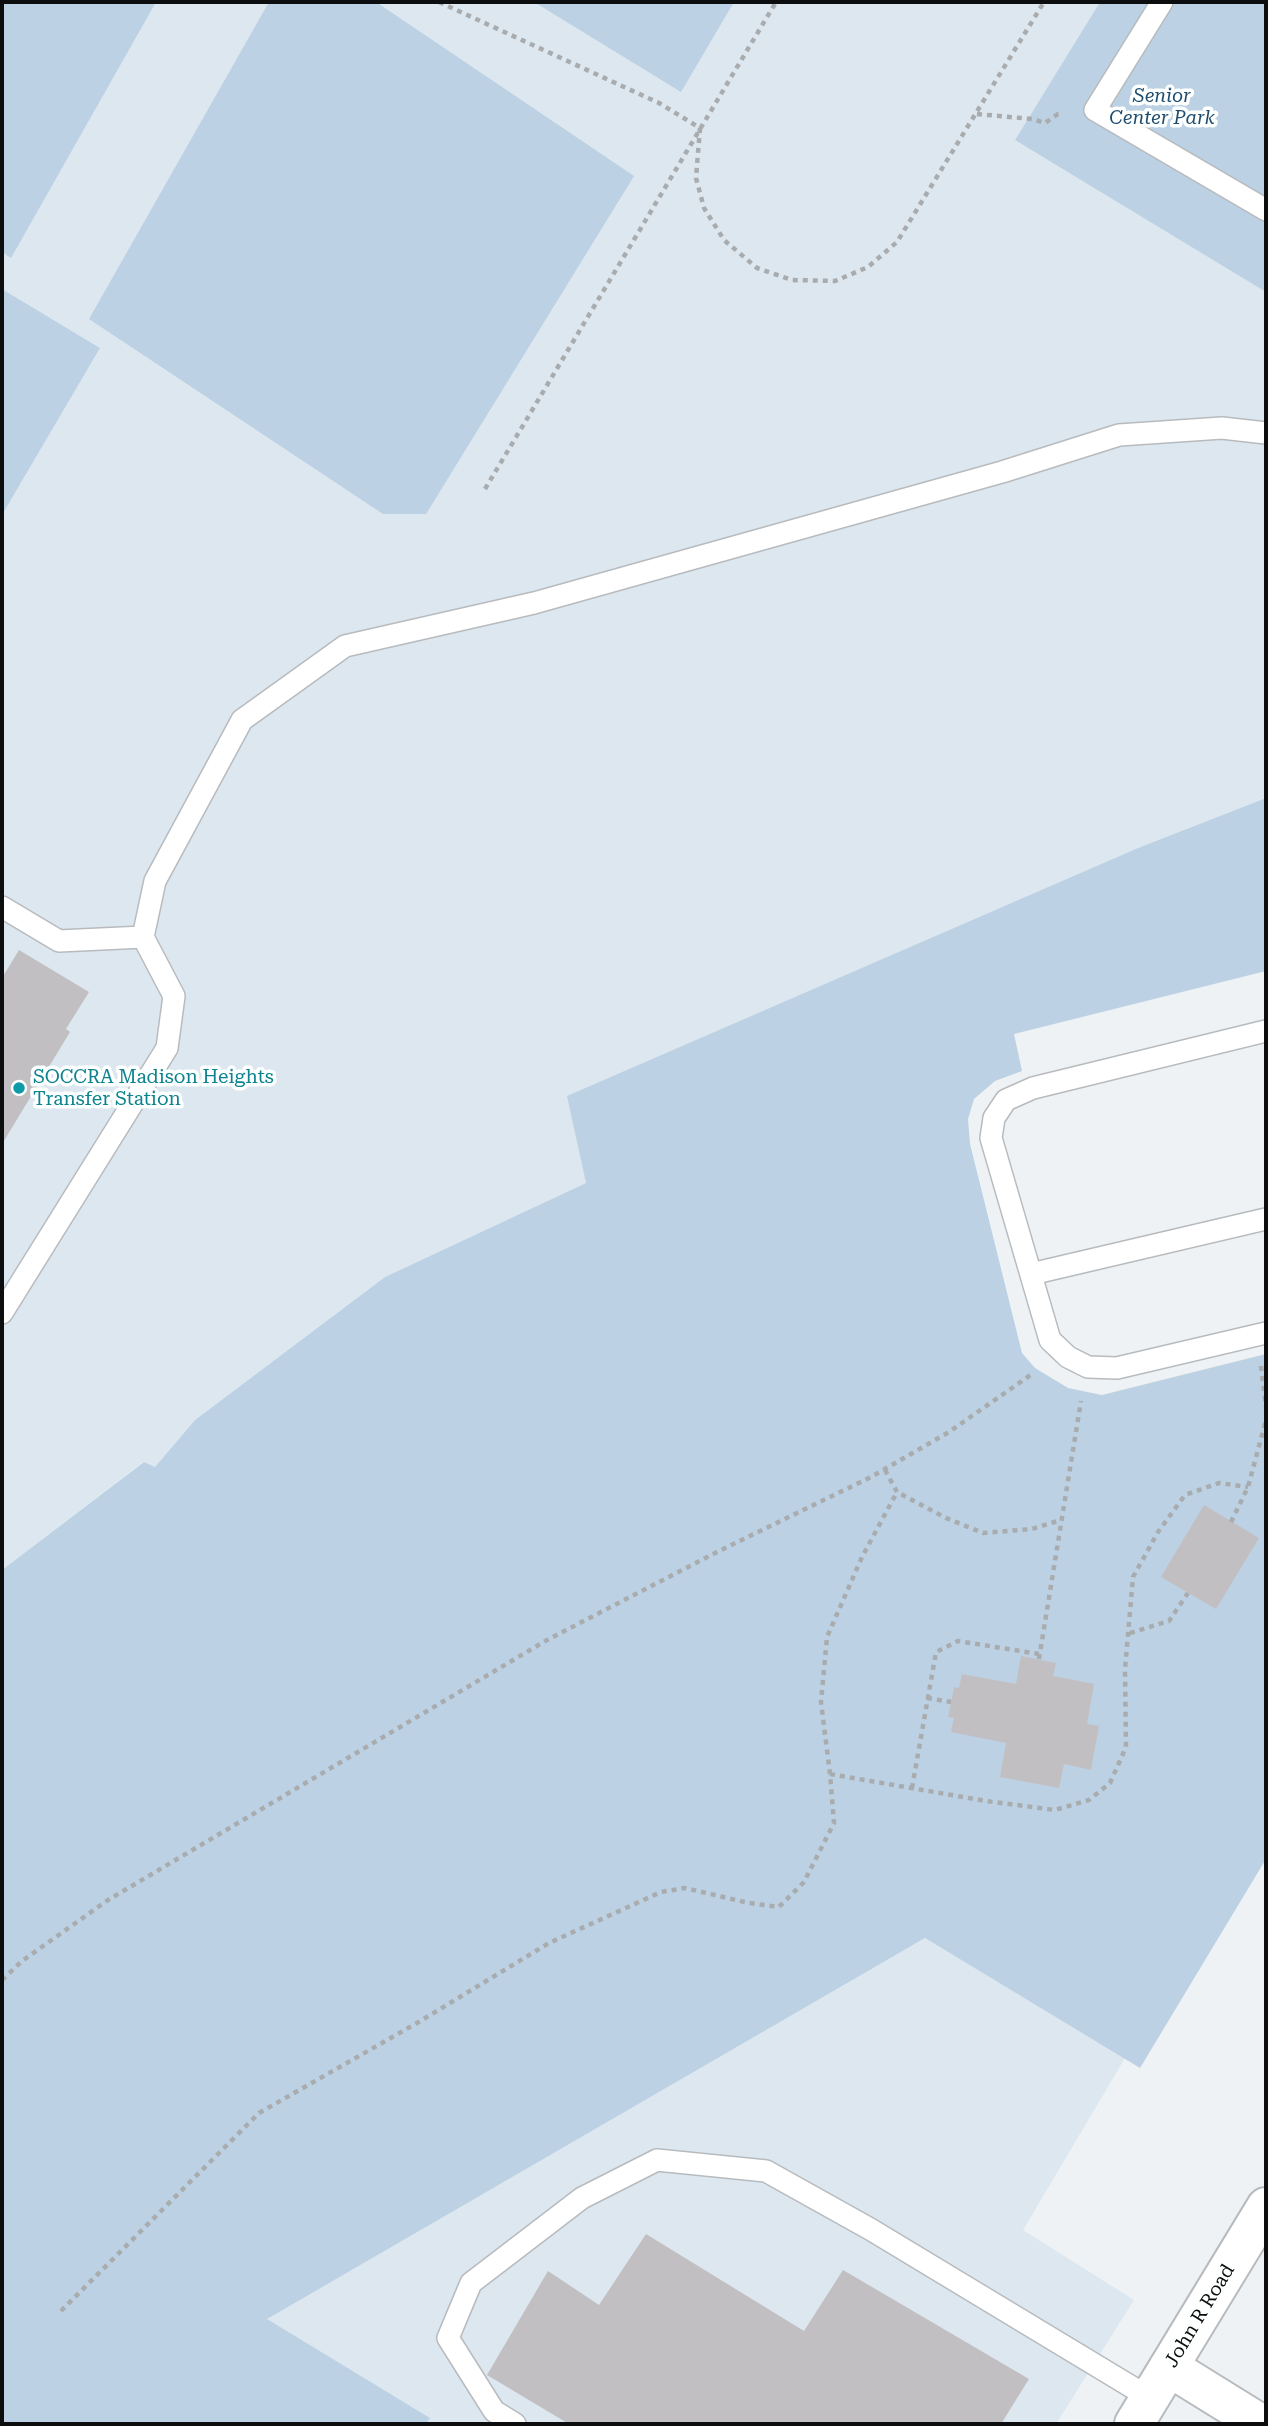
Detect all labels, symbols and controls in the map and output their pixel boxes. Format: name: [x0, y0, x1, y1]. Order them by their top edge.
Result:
park label: Senior Center Park: [1109, 85, 1215, 129]
place label: SOCCRA Madison Heights Transfer Station: [33, 1066, 274, 1110]
marker: SOCCRA Madison Heights Transfer Station: [11, 1080, 27, 1096]
street label: John R Road: [1160, 2260, 1240, 2372]

